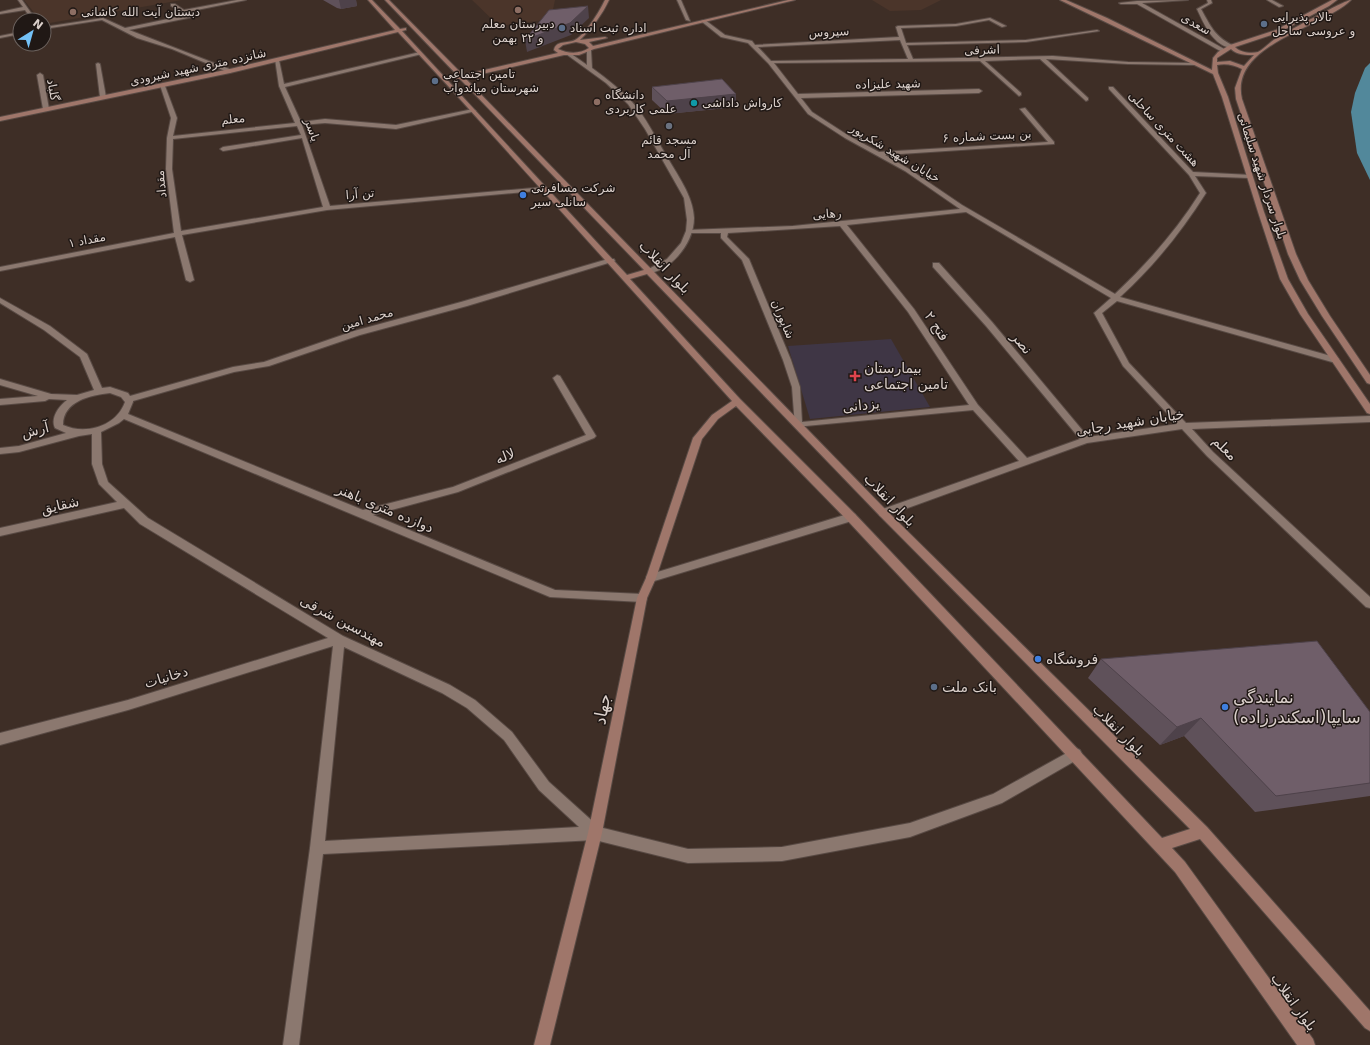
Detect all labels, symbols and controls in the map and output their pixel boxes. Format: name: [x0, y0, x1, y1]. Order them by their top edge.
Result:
place label: دبستان آیت الله کاشانی: [81, 4, 200, 19]
marker: دبیرستان معلم و ۲۲ بهمن: [513, 5, 523, 15]
marker: دبستان آیت الله کاشانی: [68, 7, 78, 17]
street label: سعدی: [1179, 10, 1213, 38]
place label: تالار پذیرایی و عروسی ساحل: [1272, 10, 1355, 39]
north arrow: [12, 12, 52, 52]
text: N: [30, 16, 45, 32]
place label: دبیرستان معلم و ۲۲ بهمن: [481, 17, 555, 46]
marker: تالار پذیرایی و عروسی ساحل: [1259, 19, 1269, 29]
place label: اداره ثبت اسناد: [570, 21, 646, 36]
marker: اداره ثبت اسناد: [557, 23, 567, 33]
street label: سیروس: [808, 24, 850, 41]
street label: اشرفی: [964, 42, 1000, 59]
street label: شانزده متری شهید شیرودی: [128, 46, 268, 89]
place label: تامین اجتماعی شهرستان میاندوآب: [443, 67, 539, 96]
marker: تامین اجتماعی شهرستان میاندوآب: [430, 76, 440, 86]
street label: شهید علیزاده: [855, 76, 921, 93]
street label: گلباد: [44, 78, 62, 103]
place label: دانشگاه علمی کاربردی: [605, 88, 677, 117]
street label: هشت متری ساحلی: [1125, 89, 1202, 170]
place label: کارواش داداشی: [702, 96, 782, 111]
marker: دانشگاه علمی کاربردی: [592, 97, 602, 107]
marker: کارواش داداشی: [689, 98, 699, 108]
street label: معلم: [220, 111, 246, 127]
street label: بلوار سردار شهید سلیمانی: [1234, 111, 1289, 241]
street label: یاسر: [300, 116, 323, 144]
street label: خیابان شهید شکرپور: [846, 120, 942, 186]
marker: مسجد قائم آل محمد: [664, 121, 674, 131]
street label: بن بست شماره ۶: [942, 127, 1032, 146]
place label: مسجد قائم آل محمد: [641, 133, 697, 161]
street label: مقداد: [153, 170, 169, 198]
place label: شرکت مسافرتی سانلی سیر: [530, 181, 615, 210]
street label: تن آرا: [345, 185, 375, 203]
marker: شرکت مسافرتی سانلی سیر: [518, 190, 528, 200]
street label: رهایی: [812, 206, 842, 223]
street label: مقداد ۱: [67, 230, 107, 250]
street label: بلوار انقلاب: [635, 237, 694, 297]
street label: شاپوران: [768, 297, 797, 341]
street label: محمد امین: [339, 305, 395, 334]
street label: فتح ۲: [921, 308, 953, 344]
street label: نصر: [1007, 328, 1036, 358]
place label: بیمارستان تامین اجتماعی: [864, 360, 948, 393]
marker: بیمارستان تامین اجتماعی: [849, 370, 861, 382]
street label: یزدانی: [842, 395, 881, 416]
street label: خیابان شهید رجایی: [1075, 406, 1185, 439]
street label: آرش: [20, 419, 52, 442]
street label: معلم: [1209, 432, 1241, 464]
street label: لاله: [493, 445, 517, 467]
street label: بلوار انقلاب: [860, 470, 919, 530]
street label: دوازده متری باهنر: [333, 480, 436, 537]
street label: شقایق: [39, 493, 81, 518]
street label: مهندسین شرقی: [297, 592, 388, 651]
place label: فروشگاه: [1046, 651, 1098, 668]
marker: فروشگاه: [1033, 654, 1043, 664]
street label: دخانیات: [142, 663, 190, 691]
place label: بانک ملت: [942, 679, 997, 695]
marker: بانک ملت: [929, 682, 939, 692]
place label: نمایندگی سایپا(اسکندرزاده): [1233, 687, 1361, 728]
street label: جهاد: [589, 692, 616, 726]
street label: بلوار انقلاب: [1089, 701, 1148, 760]
marker: نمایندگی سایپا(اسکندرزاده): [1220, 702, 1230, 712]
street label: بلوار انقلاب: [1267, 970, 1320, 1034]

